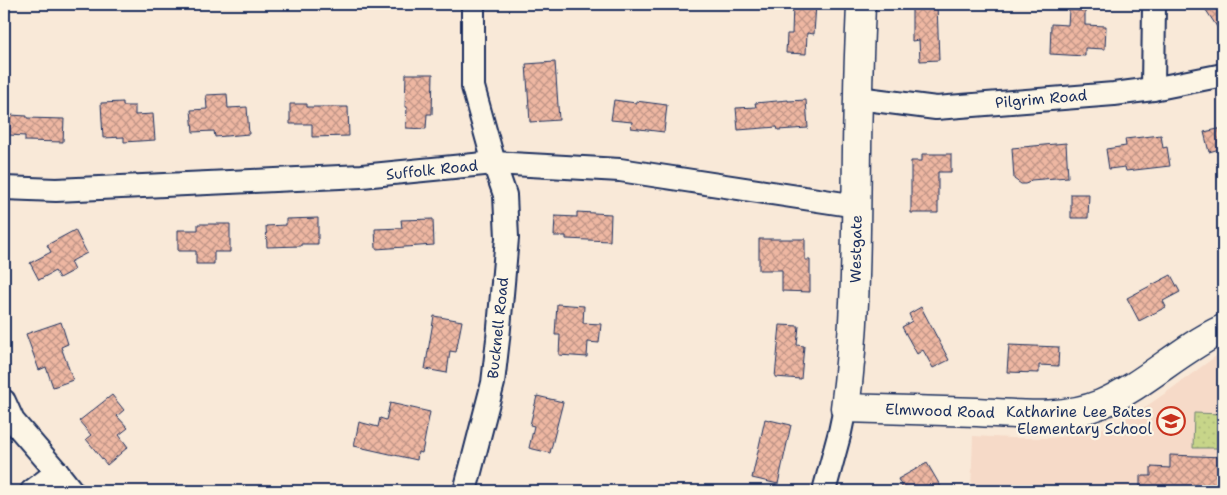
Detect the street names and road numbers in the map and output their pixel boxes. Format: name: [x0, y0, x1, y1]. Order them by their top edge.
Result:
street label: Pilgrim Road: [994, 85, 1088, 113]
street label: Suffolk Road: [385, 155, 479, 185]
street label: Westgate: [845, 215, 867, 283]
street label: Bucknell Road: [483, 276, 513, 380]
street label: Elmwood Road: [885, 399, 996, 423]

